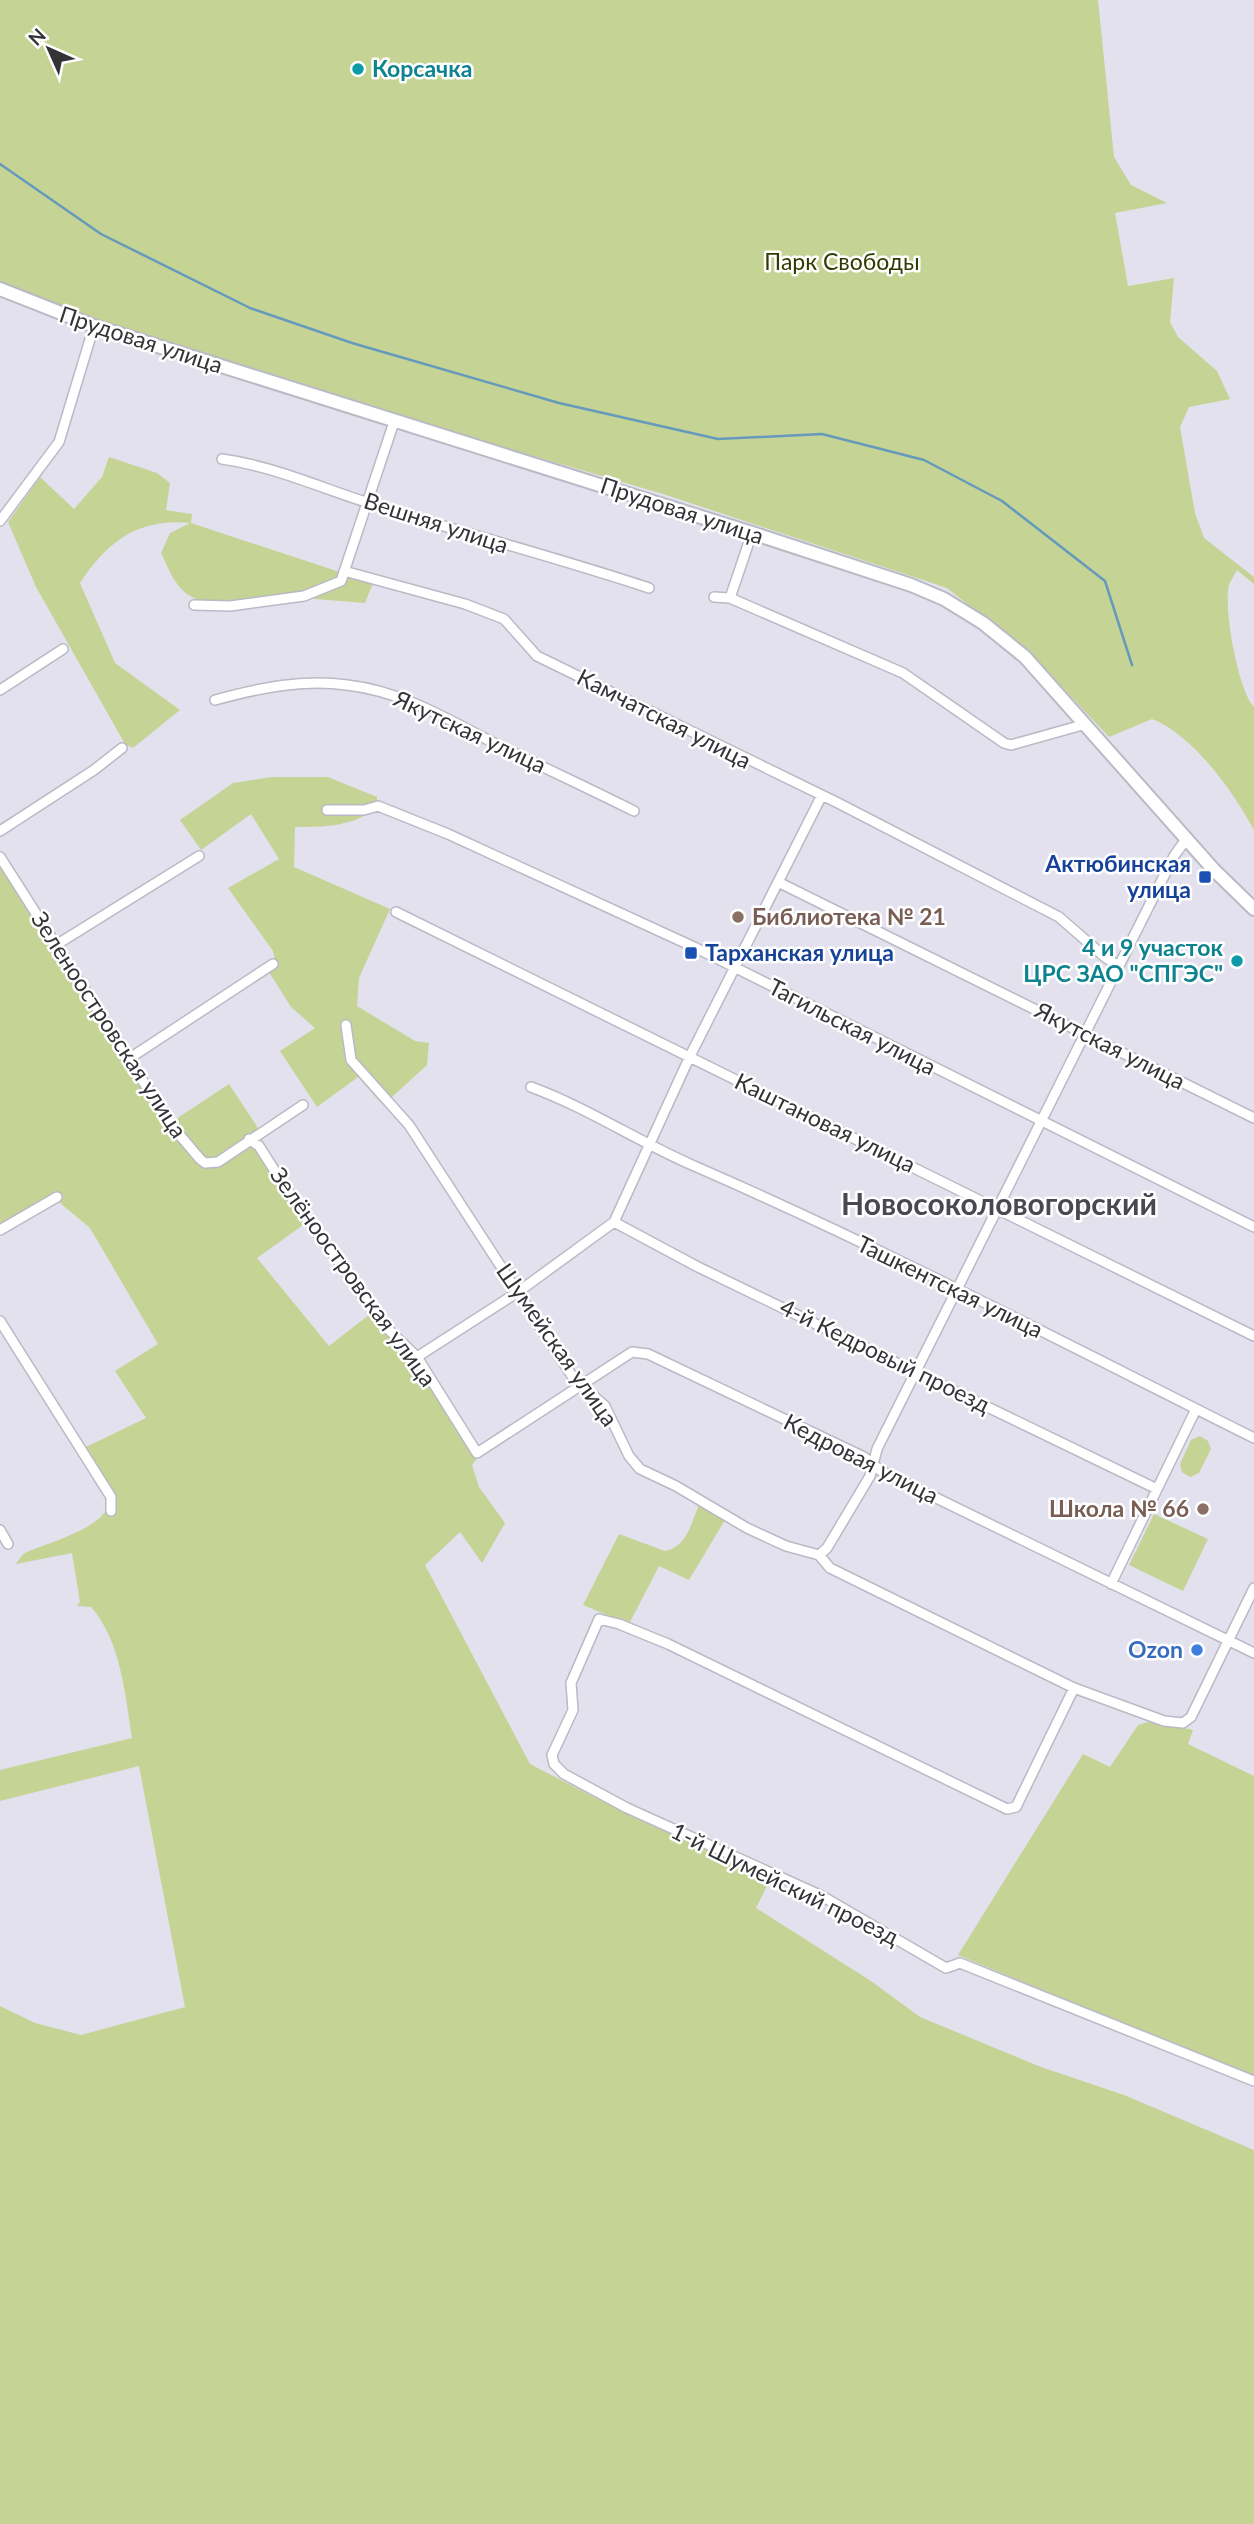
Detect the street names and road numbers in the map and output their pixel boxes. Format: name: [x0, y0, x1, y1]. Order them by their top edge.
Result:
street label: Прудовая улица: [56, 299, 227, 379]
street label: Прудовая улица: [597, 470, 768, 550]
street label: Вешняя улица: [361, 486, 512, 559]
street label: Камчатская улица: [573, 662, 756, 774]
street label: Якутская улица: [389, 683, 551, 779]
street label: Зеленоостровская улица: [26, 906, 194, 1143]
street label: Тагильская улица: [764, 972, 941, 1080]
street label: Якутская улица: [1030, 995, 1190, 1095]
street label: Каштановая улица: [731, 1066, 920, 1178]
street label: Зелёноостровская улица: [265, 1161, 443, 1392]
street label: Ташкентская улица: [853, 1229, 1048, 1343]
street label: Шумейская улица: [491, 1258, 624, 1431]
street label: 4-й Кедровый проезд: [776, 1292, 995, 1418]
street label: Кедровая улица: [780, 1407, 943, 1509]
street label: 1-й Шумейский проезд: [667, 1816, 904, 1950]

